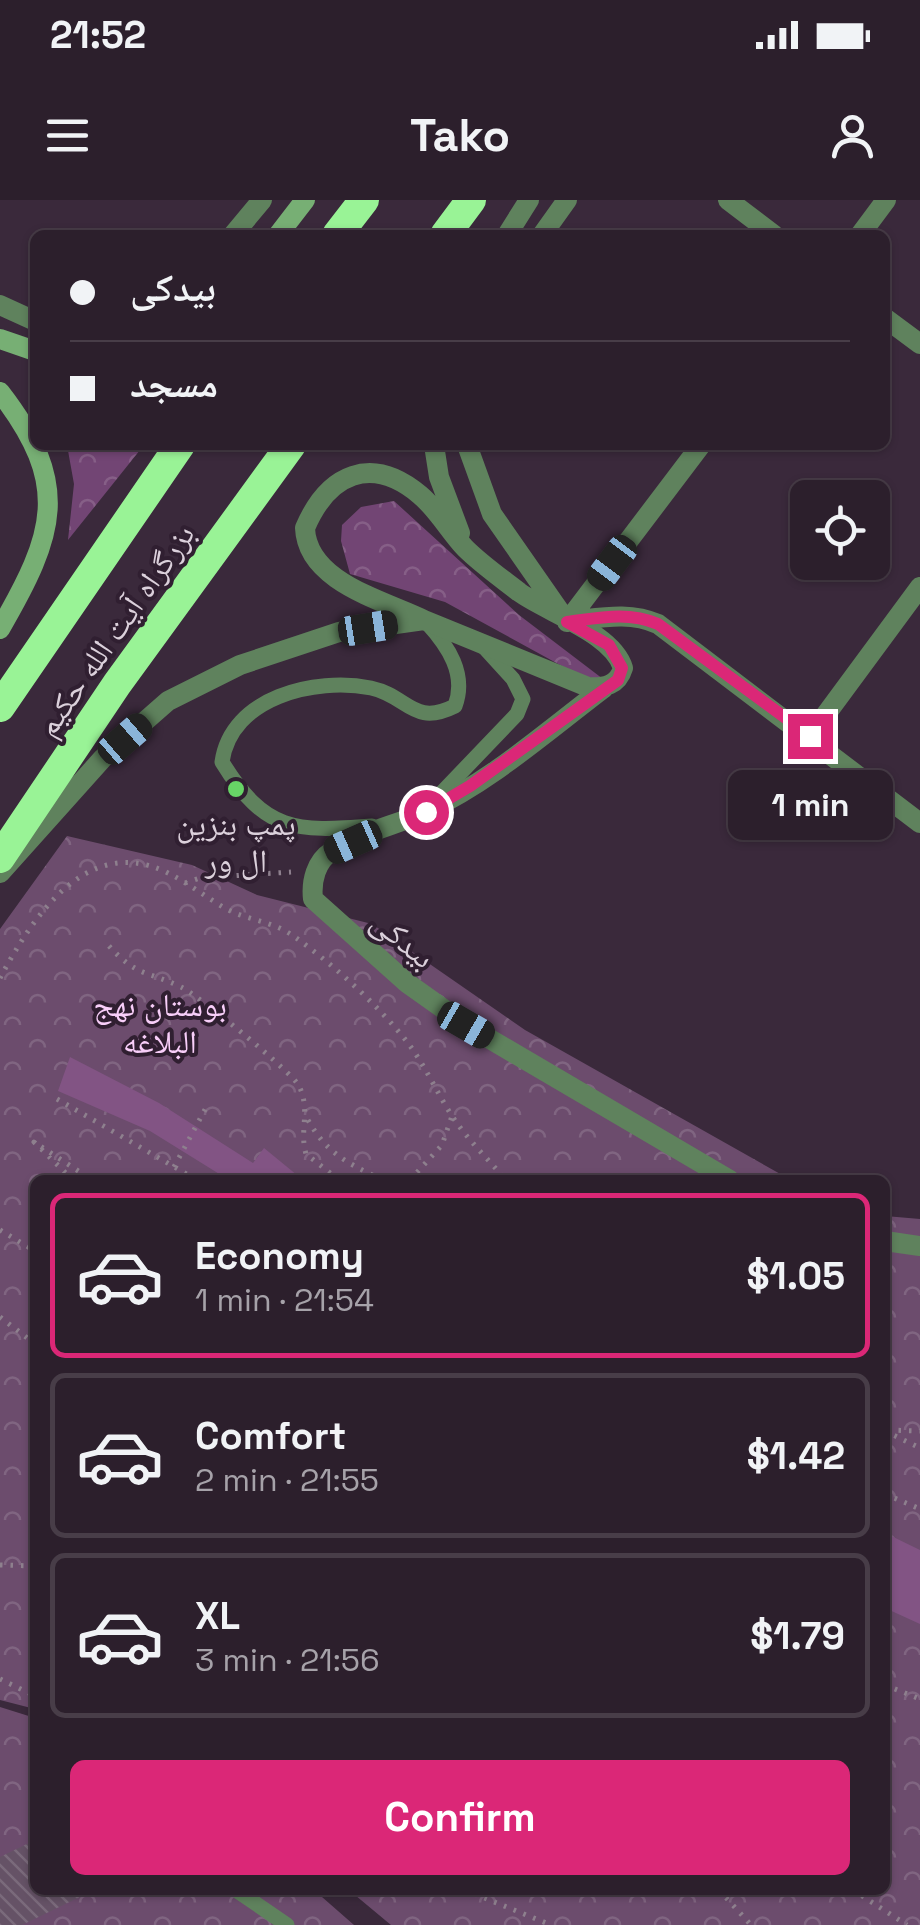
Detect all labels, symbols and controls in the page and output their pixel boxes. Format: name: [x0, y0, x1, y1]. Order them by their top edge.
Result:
text: 21:52: [50, 11, 146, 59]
text: Tako: [410, 107, 510, 164]
icon: menu: [40, 108, 95, 163]
icon: person: [825, 108, 880, 163]
text: بیدکی: [130, 264, 216, 312]
text: مسجد: [130, 360, 218, 408]
map controls: [790, 480, 890, 580]
button: locate: [790, 480, 890, 580]
street label: بزرگراه آیت الله حکیم: [27, 516, 204, 745]
car: [582, 530, 642, 596]
car: [336, 608, 400, 648]
car: [93, 708, 157, 770]
route end: [788, 714, 833, 759]
callout: 1 min: [728, 771, 892, 841]
marker: پمپ بنزین ال ور: [225, 778, 247, 800]
text: 1 min: [771, 785, 850, 825]
route start: [404, 790, 449, 835]
place label: پمپ بنزین ال ور: [176, 804, 296, 881]
car: [319, 816, 387, 868]
street label: بیدکی: [363, 901, 443, 977]
park label: بوستان نهج البلاغه: [93, 985, 227, 1062]
car: [433, 997, 499, 1053]
icon: car: [75, 1231, 165, 1321]
text: Economy: [195, 1232, 364, 1280]
text: $1.05: [747, 1252, 845, 1300]
text: 1 min · 21:54: [195, 1280, 374, 1320]
icon: car: [75, 1411, 165, 1501]
text: Comfort: [195, 1412, 346, 1460]
text: $1.42: [747, 1432, 845, 1480]
text: 2 min · 21:55: [195, 1460, 379, 1500]
icon: car: [75, 1591, 165, 1681]
text: XL: [195, 1592, 240, 1640]
text: $1.79: [750, 1612, 845, 1660]
text: 3 min · 21:56: [195, 1640, 379, 1680]
button: Confirm: [70, 1760, 850, 1875]

